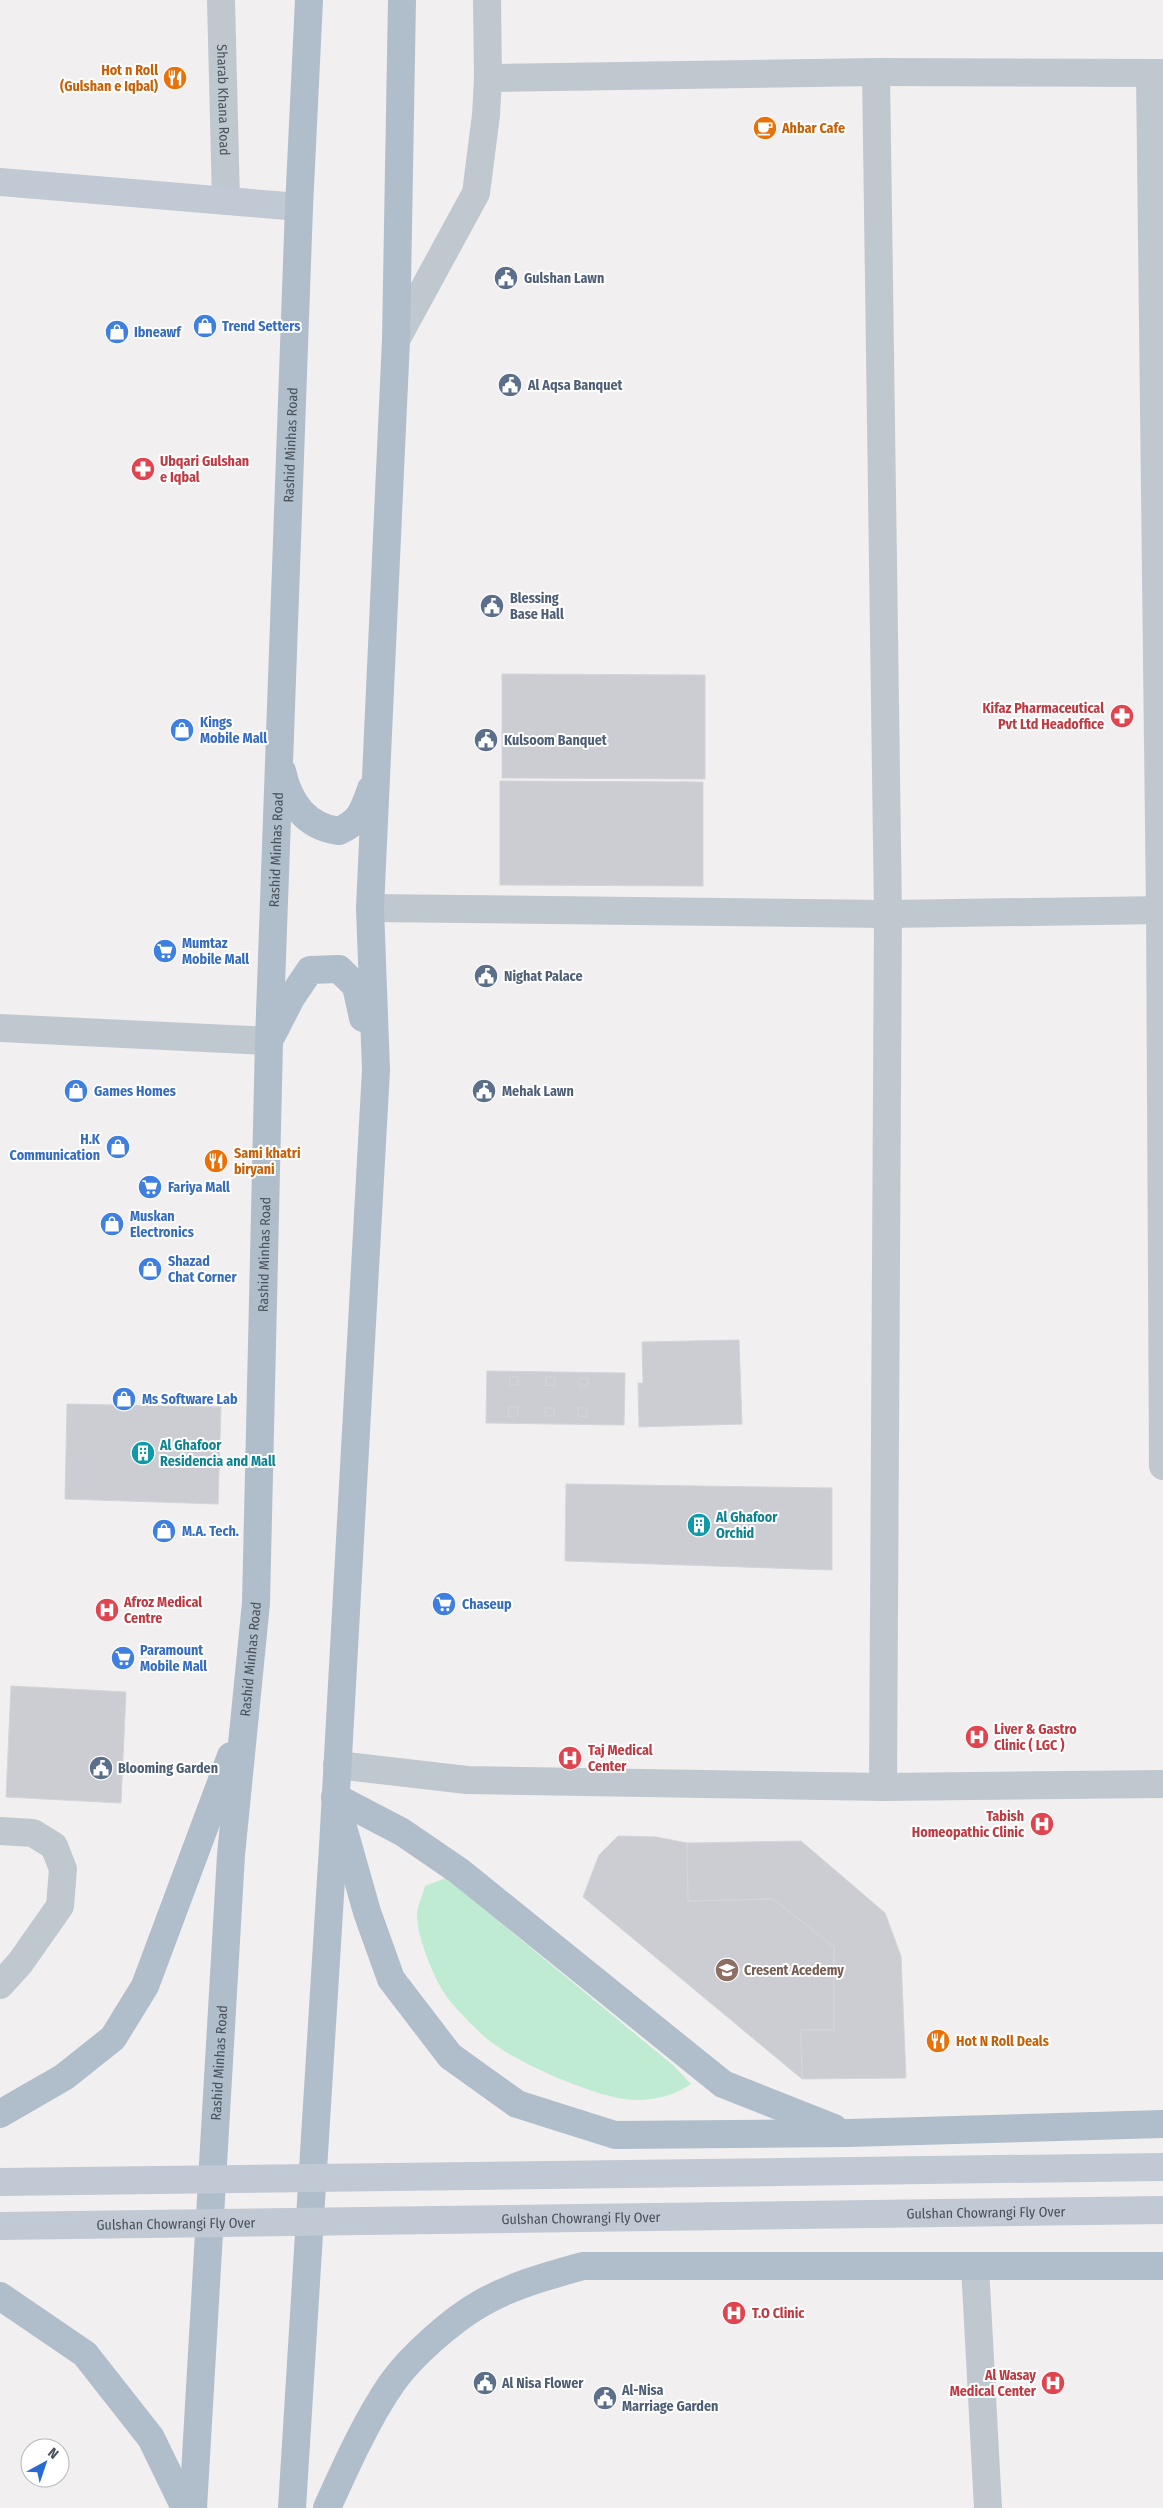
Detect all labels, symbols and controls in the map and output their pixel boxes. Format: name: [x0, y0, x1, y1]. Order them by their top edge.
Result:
street label: Sharab Khana Road: [213, 44, 233, 156]
place label: Hot n Roll (Gulshan e Iqbal): [60, 62, 158, 95]
restaurant icon: Hot n Roll (Gulshan e Iqbal): [162, 65, 188, 91]
cafe icon: Ahbar Cafe: [752, 115, 778, 141]
place label: Ahbar Cafe: [781, 120, 845, 137]
public building icon: Gulshan Lawn: [493, 265, 519, 291]
place label: Gulshan Lawn: [524, 270, 604, 287]
shop icon: Trend Setters: [192, 313, 218, 339]
place label: Trend Setters: [222, 318, 300, 335]
shop icon: Ibneawf: [104, 319, 130, 345]
place label: Ibneawf: [134, 324, 182, 341]
public building icon: Al Aqsa Banquet: [497, 372, 523, 398]
place label: Al Aqsa Banquet: [527, 377, 624, 394]
street label: Rashid Minhas Road: [280, 387, 302, 503]
place label: Ubqari Gulshan e Iqbal: [160, 453, 249, 486]
pharmacy icon: Ubqari Gulshan e Iqbal: [130, 456, 156, 482]
place label: Blessing Base Hall: [510, 590, 564, 623]
public building icon: Blessing Base Hall: [479, 593, 505, 619]
place label: Kifaz Pharmaceutical Pvt Ltd Headoffice: [982, 700, 1104, 733]
pharmacy icon: Kifaz Pharmaceutical Pvt Ltd Headoffice: [1109, 703, 1135, 729]
place label: Kings Mobile Mall: [200, 714, 267, 747]
shop icon: Kings Mobile Mall: [169, 717, 195, 743]
public building icon: Kulsoom Banquet: [473, 727, 499, 753]
place label: Kulsoom Banquet: [504, 732, 608, 749]
street label: Rashid Minhas Road: [266, 792, 287, 908]
place label: Mumtaz Mobile Mall: [182, 935, 249, 968]
supermarket icon: Mumtaz Mobile Mall: [152, 938, 178, 964]
public building icon: Nighat Palace: [473, 963, 499, 989]
place label: Nighat Palace: [504, 968, 583, 985]
shop icon: Games Homes: [63, 1078, 89, 1104]
public building icon: Mehak Lawn: [471, 1078, 497, 1104]
place label: Games Homes: [94, 1083, 176, 1100]
place label: Mehak Lawn: [502, 1083, 574, 1100]
place label: H.K Communication: [10, 1131, 101, 1164]
shop icon: H.K Communication: [105, 1134, 131, 1160]
place label: Sami khatri biryani: [234, 1145, 301, 1178]
restaurant icon: Sami khatri biryani: [203, 1148, 229, 1174]
supermarket icon: Fariya Mall: [137, 1174, 163, 1200]
place label: Fariya Mall: [168, 1179, 230, 1196]
street label: Rashid Minhas Road: [255, 1197, 274, 1312]
place label: Muskan Electronics: [130, 1208, 194, 1241]
shop icon: Muskan Electronics: [99, 1211, 125, 1237]
place label: Shazad Chat Corner: [168, 1253, 237, 1286]
shop icon: Shazad Chat Corner: [137, 1256, 163, 1282]
shop icon: Ms Software Lab: [111, 1386, 137, 1412]
place label: Ms Software Lab: [142, 1391, 238, 1408]
place label: Al Ghafoor Residencia and Mall: [159, 1437, 276, 1470]
building icon: Al Ghafoor Residencia and Mall: [130, 1440, 156, 1466]
place label: Al Ghafoor Orchid: [715, 1509, 778, 1542]
building icon: Al Ghafoor Orchid: [686, 1512, 712, 1538]
shop icon: M.A. Tech.: [151, 1518, 177, 1544]
place label: M.A. Tech.: [182, 1523, 239, 1540]
supermarket icon: Chaseup: [431, 1591, 457, 1617]
place label: Afroz Medical Centre: [123, 1594, 202, 1627]
place label: Chaseup: [462, 1596, 512, 1613]
hospital icon: Afroz Medical Centre: [94, 1597, 120, 1623]
street label: Rashid Minhas Road: [237, 1601, 265, 1717]
place label: Paramount Mobile Mall: [140, 1642, 207, 1675]
supermarket icon: Paramount Mobile Mall: [110, 1645, 136, 1671]
place label: Liver & Gastro Clinic ( LGC ): [994, 1721, 1077, 1754]
hospital icon: Liver & Gastro Clinic ( LGC ): [964, 1724, 990, 1750]
place label: Taj Medical Center: [588, 1742, 653, 1775]
hospital icon: Taj Medical Center: [557, 1745, 583, 1771]
public building icon: Blooming Garden: [88, 1755, 114, 1781]
place label: Blooming Garden: [118, 1760, 218, 1777]
place label: Tabish Homeopathic Clinic: [912, 1808, 1025, 1841]
hospital icon: Tabish Homeopathic Clinic: [1029, 1811, 1055, 1837]
school or university icon: Cresent Acedemy: [714, 1957, 740, 1983]
place label: Cresent Acedemy: [744, 1962, 844, 1979]
street label: Rashid Minhas Road: [208, 2005, 231, 2121]
restaurant icon: Hot N Roll Deals: [925, 2028, 951, 2054]
place label: Hot N Roll Deals: [956, 2033, 1049, 2050]
street label: Gulshan Chowrangi Fly Over: [906, 2203, 1066, 2223]
street label: Gulshan Chowrangi Fly Over: [501, 2209, 661, 2228]
street label: Gulshan Chowrangi Fly Over: [96, 2214, 256, 2234]
hospital icon: T.O Clinic: [721, 2300, 747, 2326]
place label: T.O Clinic: [752, 2305, 805, 2322]
place label: Al Wasay Medical Center: [950, 2367, 1037, 2400]
public building icon: Al Nisa Flower: [472, 2370, 498, 2396]
hospital icon: Al Wasay Medical Center: [1040, 2370, 1066, 2396]
place label: Al Nisa Flower: [501, 2375, 584, 2392]
place label: Al-Nisa Marriage Garden: [621, 2382, 718, 2415]
public building icon: Al-Nisa Marriage Garden: [592, 2385, 618, 2411]
north arrow: [20, 2438, 70, 2488]
text: N: [44, 2444, 62, 2463]

